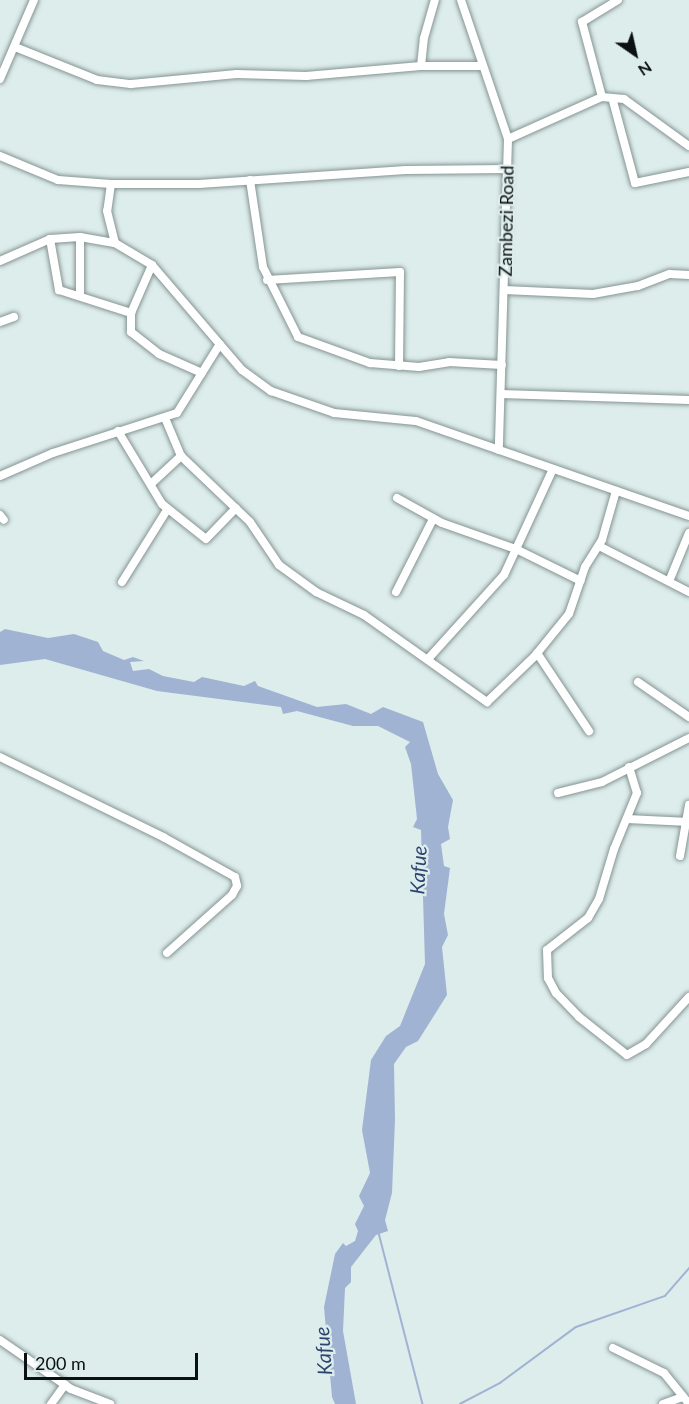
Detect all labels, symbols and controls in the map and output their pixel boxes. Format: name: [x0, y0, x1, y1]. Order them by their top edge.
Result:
north arrow: [605, 24, 665, 84]
text: N: [635, 58, 656, 81]
street label: Zambezi Road: [494, 165, 518, 277]
water label: Kafue: [405, 845, 431, 895]
water label: Kafue: [309, 1326, 337, 1376]
scale bar: [27, 1341, 201, 1379]
text: 200 m: [35, 1352, 86, 1374]

